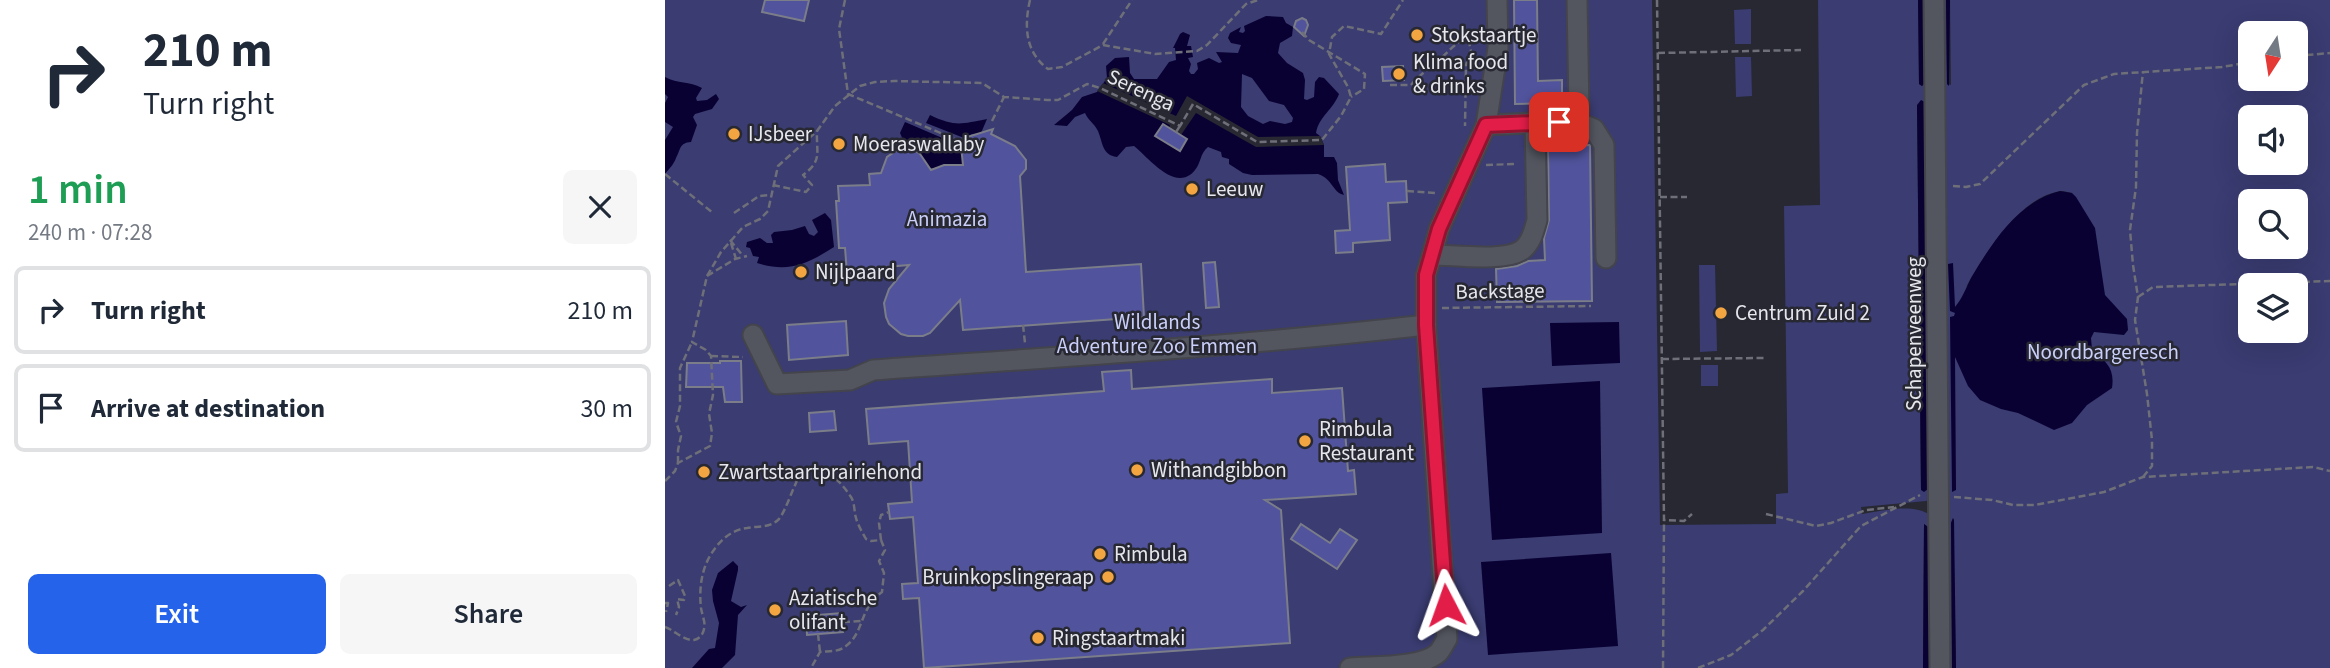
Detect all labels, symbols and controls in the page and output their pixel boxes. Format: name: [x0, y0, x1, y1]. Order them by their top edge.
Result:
text: 210 m: [143, 16, 272, 86]
place label: Stokstaartje: [1431, 20, 1537, 50]
north arrow: [2238, 21, 2308, 91]
map controls: [2238, 21, 2308, 343]
marker: Stokstaartje: [1409, 27, 1425, 43]
icon: right: [28, 28, 119, 119]
place label: Klima food & drinks: [1413, 47, 1508, 101]
street label: Serenga: [1102, 61, 1180, 119]
marker: Klima food & drinks: [1391, 66, 1407, 82]
text: Turn right: [143, 81, 274, 127]
pin: [1529, 92, 1589, 152]
icon: arrive: [1540, 103, 1578, 141]
button: sound: [2238, 105, 2308, 175]
place label: IJsbeer: [748, 119, 813, 149]
marker: IJsbeer: [726, 126, 742, 142]
place label: Moeraswallaby: [853, 129, 985, 159]
marker: Moeraswallaby: [831, 136, 847, 152]
text: 1 min: [28, 160, 128, 220]
button: close: [563, 170, 637, 244]
place label: Leeuw: [1206, 174, 1263, 204]
marker: Leeuw: [1184, 181, 1200, 197]
button: search: [2238, 189, 2308, 259]
park label: Animazia: [907, 204, 987, 234]
text: 240 m · 07:28: [28, 216, 152, 249]
street label: Schapenveenweg: [1899, 256, 1929, 411]
place label: Nijlpaard: [815, 257, 896, 287]
marker: Nijlpaard: [793, 264, 809, 280]
button: layers: [2238, 273, 2308, 343]
street label: Backstage: [1455, 275, 1545, 307]
icon: right: [32, 291, 70, 329]
text: Turn right: [91, 292, 206, 329]
text: 210 m: [567, 292, 633, 329]
place label: Centrum Zuid 2: [1735, 298, 1870, 328]
marker: Centrum Zuid 2: [1713, 305, 1729, 321]
park label: Wildlands Adventure Zoo Emmen: [1057, 307, 1257, 361]
park label: Noordbargeresch: [2027, 337, 2179, 367]
icon: arrive: [32, 389, 70, 427]
text: Arrive at destination: [91, 390, 325, 427]
text: 30 m: [580, 390, 633, 427]
place label: Rimbula Restaurant: [1319, 414, 1414, 468]
marker: Rimbula Restaurant: [1297, 433, 1313, 449]
place label: Withandgibbon: [1151, 455, 1287, 485]
place label: Zwartstaartprairiehond: [718, 457, 922, 487]
marker: Withandgibbon: [1129, 462, 1145, 478]
marker: Zwartstaartprairiehond: [696, 464, 712, 480]
place label: Rimbula: [1114, 539, 1188, 569]
marker: Rimbula: [1092, 546, 1108, 562]
place label: Bruinkopslingeraap: [922, 562, 1094, 592]
position arrow: [1409, 568, 1483, 642]
marker: Bruinkopslingeraap: [1100, 569, 1116, 585]
button: Exit: [28, 574, 326, 654]
button: Share: [340, 574, 637, 654]
place label: Aziatische olifant: [789, 583, 877, 637]
marker: Aziatische olifant: [767, 602, 783, 618]
place label: Ringstaartmaki: [1052, 623, 1185, 653]
marker: Ringstaartmaki: [1030, 630, 1046, 646]

